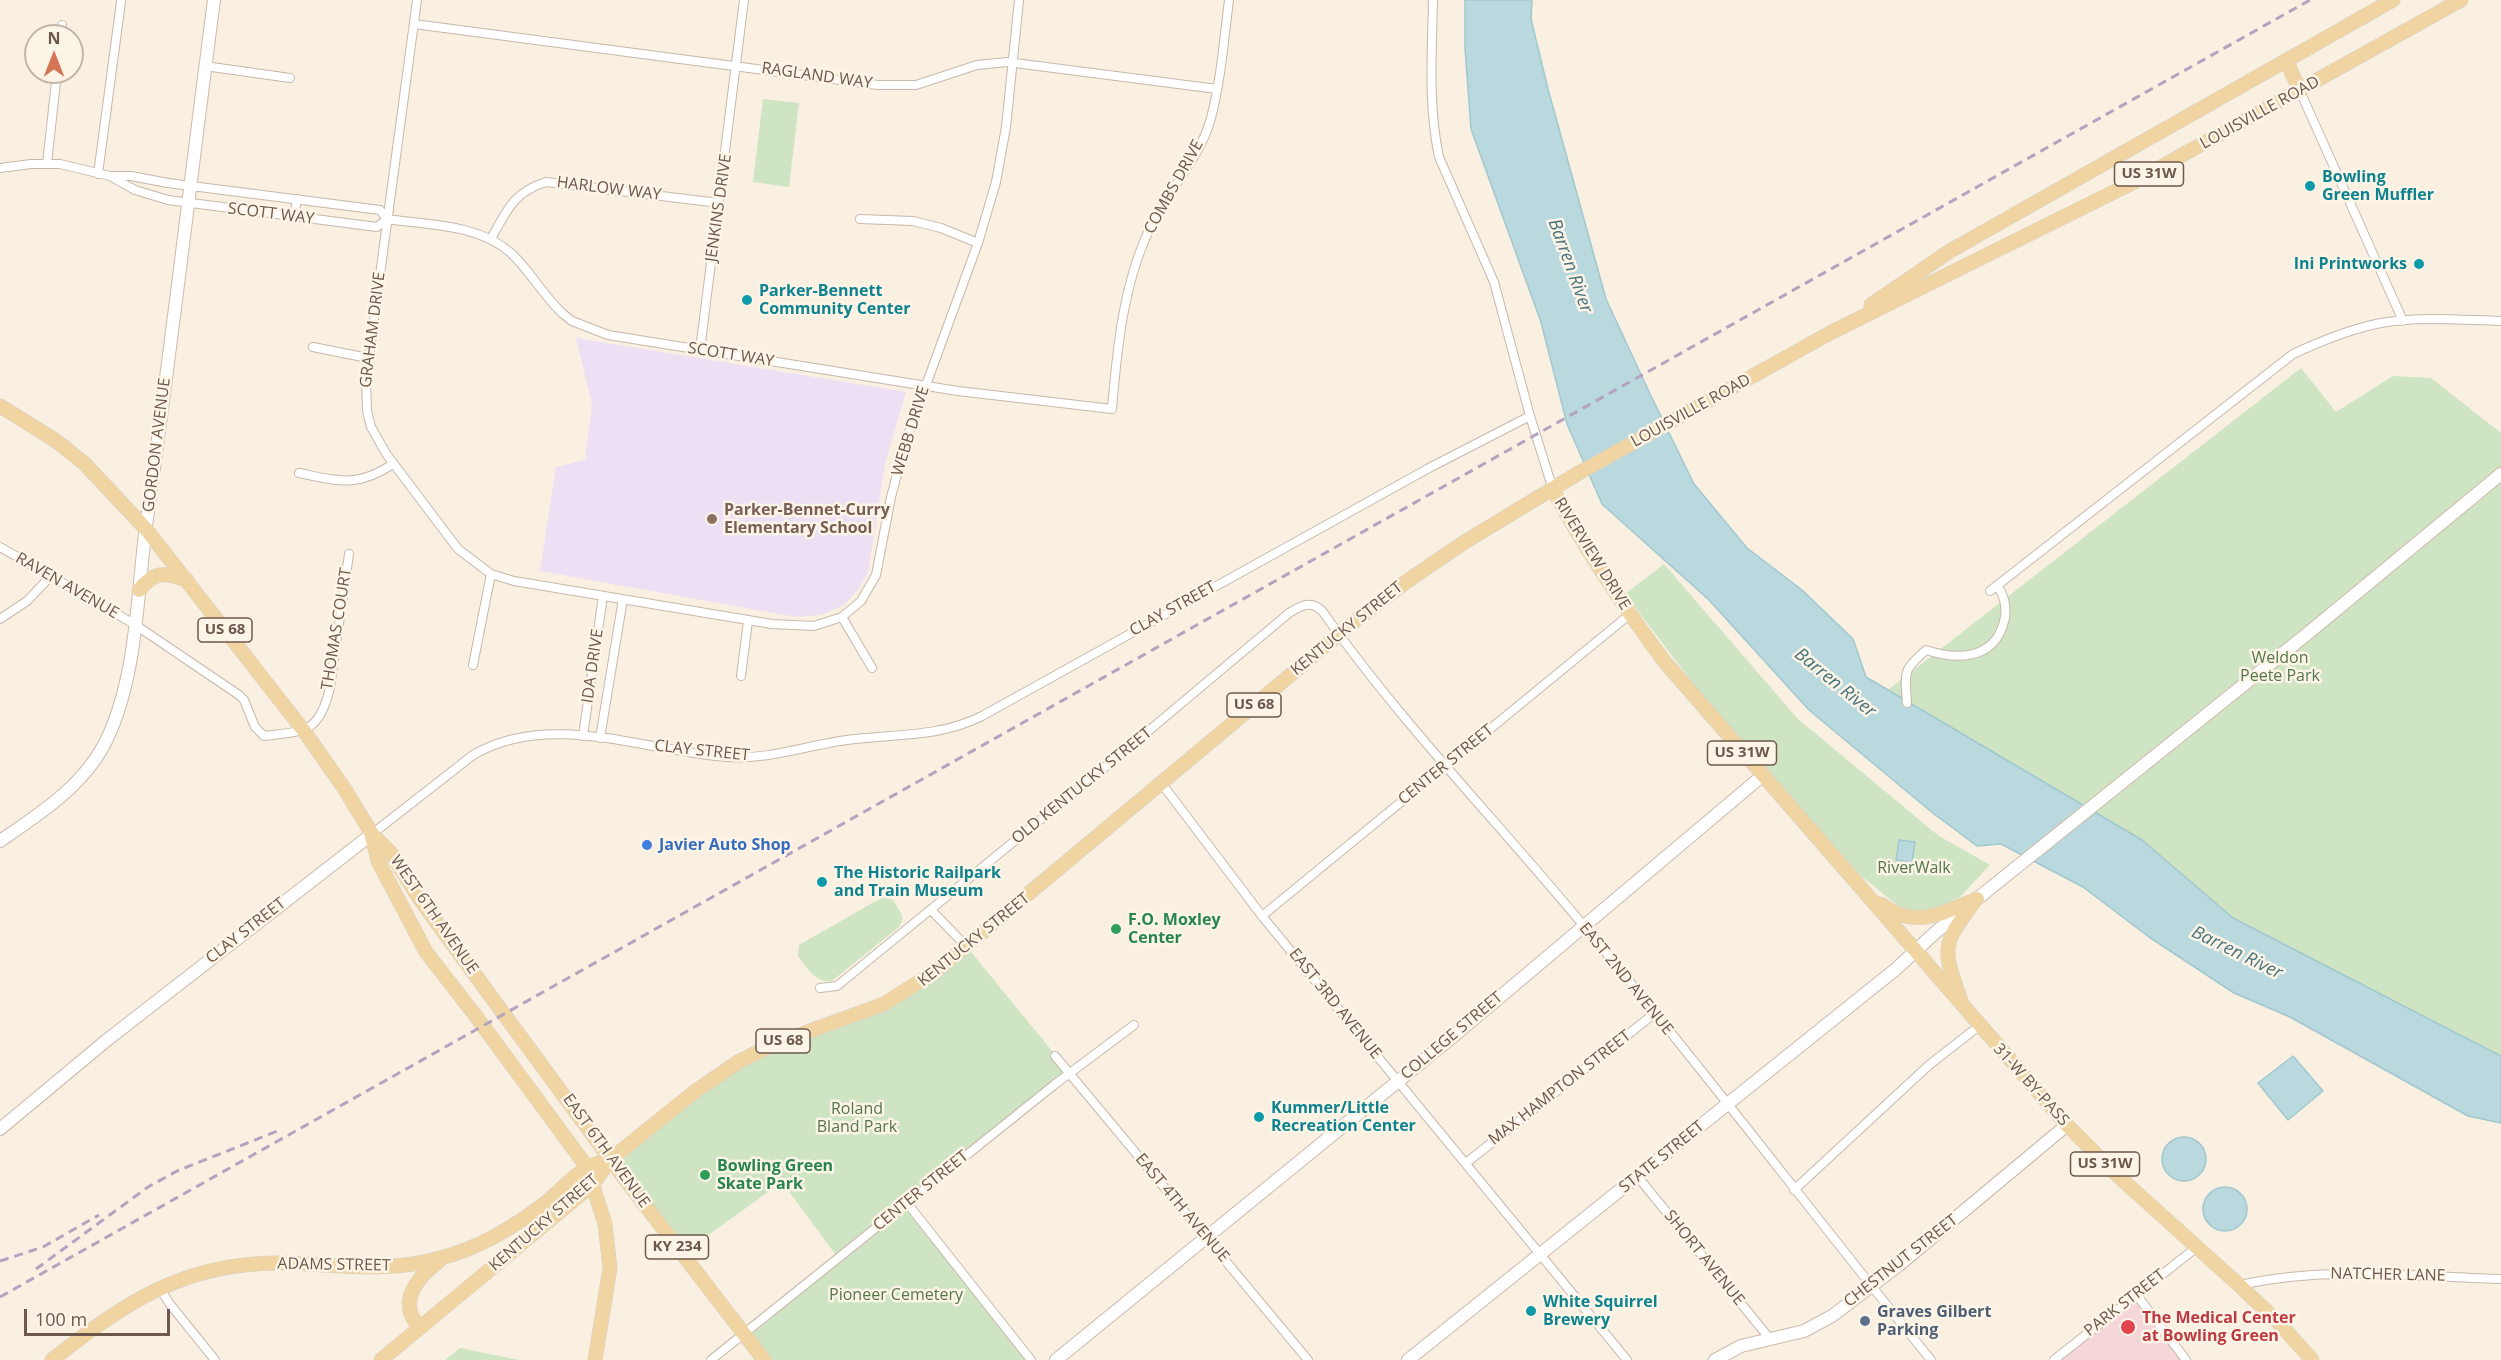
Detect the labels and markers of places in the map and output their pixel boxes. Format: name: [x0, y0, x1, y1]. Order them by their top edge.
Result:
place label: Bowling Green Muffler: [2322, 167, 2434, 205]
marker: Bowling Green Muffler: [2303, 179, 2317, 193]
place label: Ini Printworks: [2294, 254, 2407, 274]
marker: Ini Printworks: [2412, 257, 2426, 271]
place label: Parker-Bennett Community Center: [759, 281, 910, 319]
marker: Parker-Bennett Community Center: [740, 293, 754, 307]
place label: Parker-Bennet-Curry Elementary School: [724, 500, 890, 538]
marker: Parker-Bennet-Curry Elementary School: [705, 512, 719, 526]
place label: Javier Auto Shop: [659, 835, 791, 855]
marker: Javier Auto Shop: [640, 838, 654, 852]
place label: The Historic Railpark and Train Museum: [834, 863, 1001, 901]
marker: The Historic Railpark and Train Museum: [815, 875, 829, 889]
place label: F.O. Moxley Center: [1128, 910, 1220, 948]
marker: F.O. Moxley Center: [1109, 922, 1123, 936]
place label: Kummer/Little Recreation Center: [1271, 1098, 1416, 1136]
marker: Kummer/Little Recreation Center: [1252, 1110, 1266, 1124]
place label: Bowling Green Skate Park: [717, 1156, 833, 1194]
marker: Bowling Green Skate Park: [698, 1168, 712, 1182]
place label: White Squirrel Brewery: [1543, 1292, 1658, 1330]
place label: Graves Gilbert Parking: [1877, 1302, 1991, 1340]
marker: White Squirrel Brewery: [1524, 1304, 1538, 1318]
place label: The Medical Center at Bowling Green: [2142, 1308, 2296, 1346]
marker: Graves Gilbert Parking: [1858, 1314, 1872, 1328]
marker: The Medical Center at Bowling Green: [2119, 1318, 2137, 1336]

